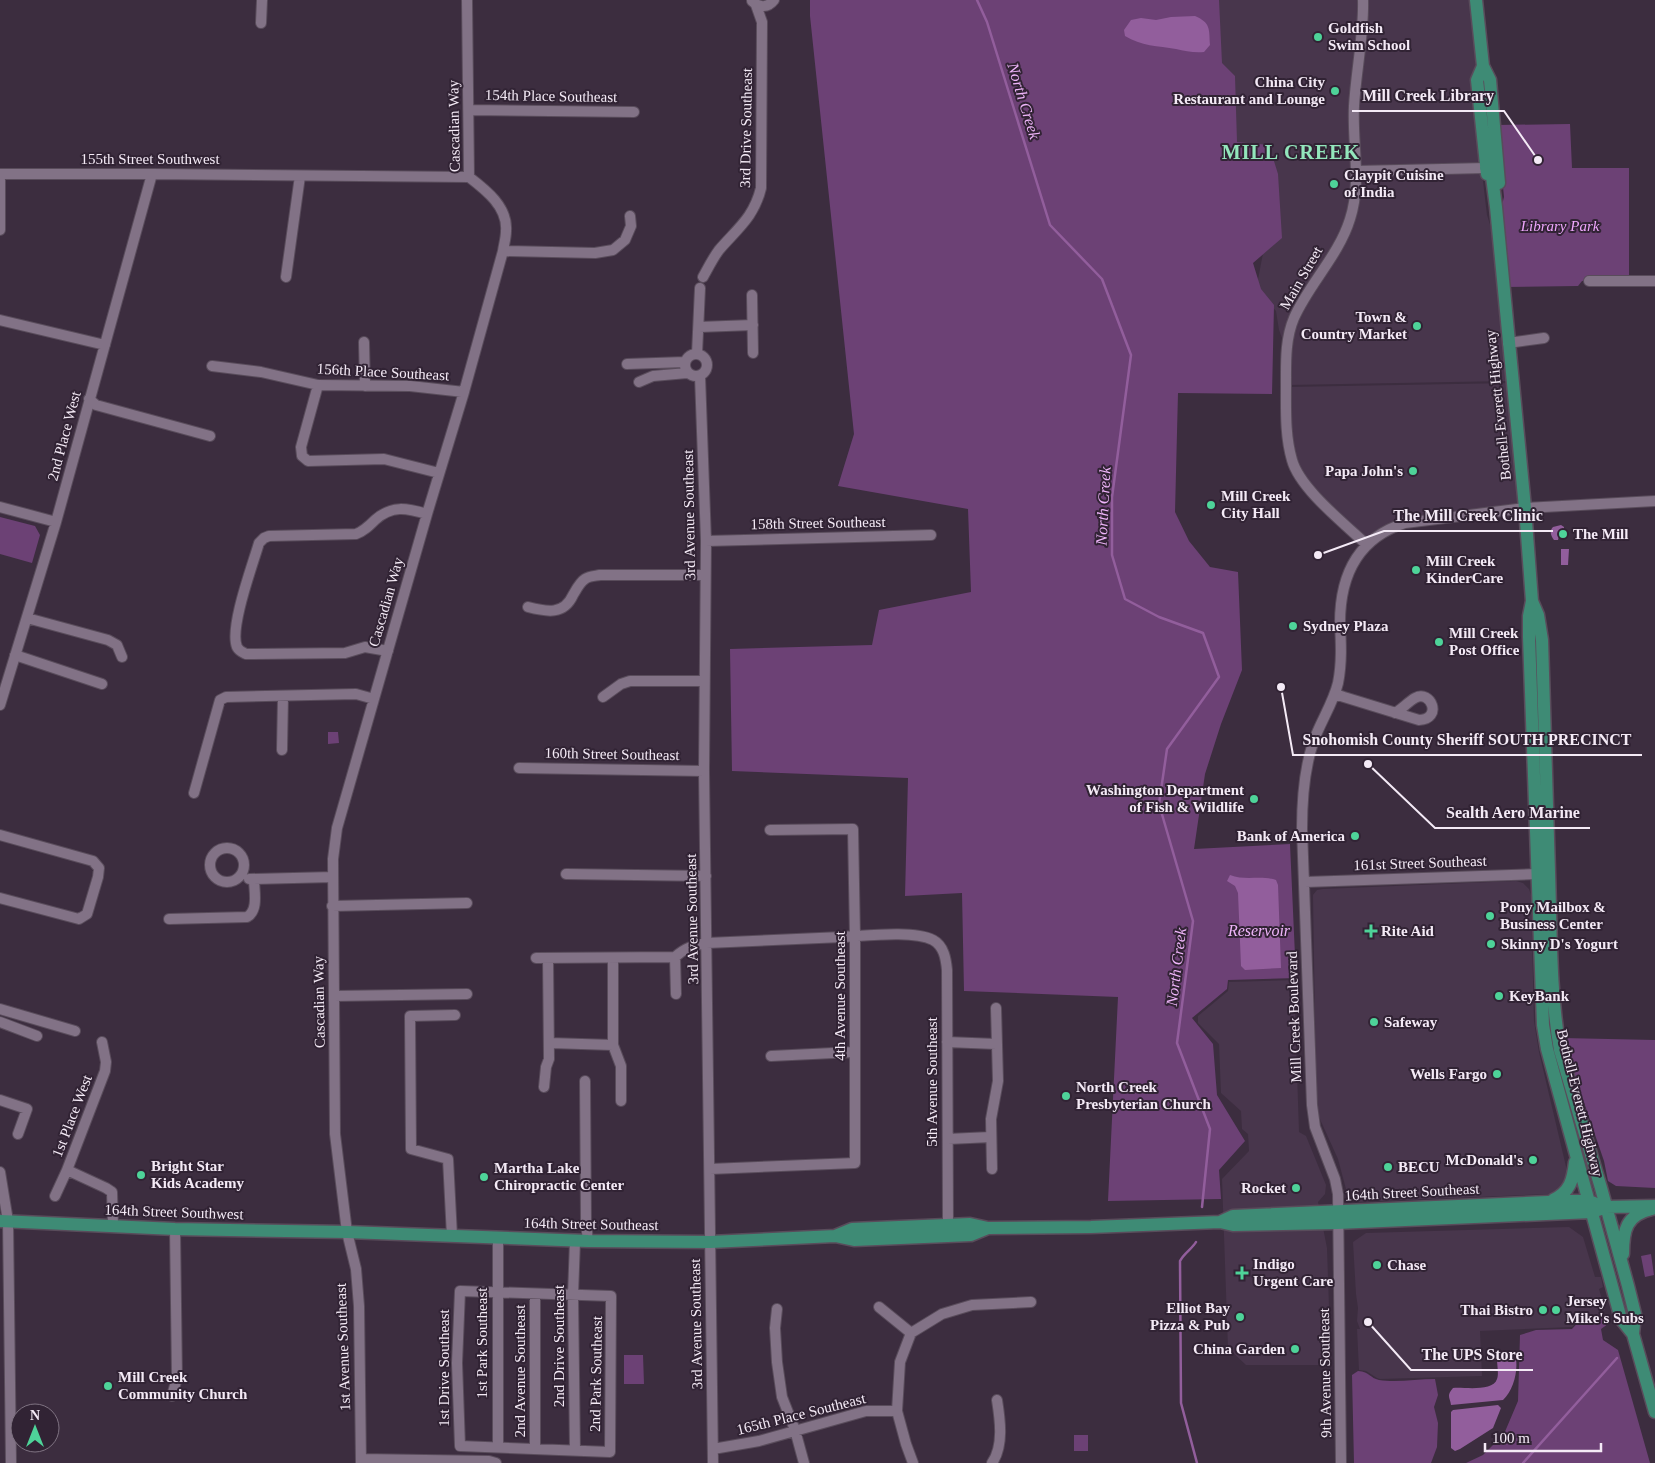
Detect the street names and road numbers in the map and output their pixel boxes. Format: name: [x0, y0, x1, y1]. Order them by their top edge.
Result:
street label: 3rd Drive Southeast: [737, 67, 755, 188]
street label: Cascadian Way: [445, 79, 463, 172]
street label: 154th Place Southeast: [485, 87, 618, 105]
street label: 155th Street Southwest: [80, 151, 220, 167]
street label: Main Street: [1276, 243, 1326, 312]
street label: Bothell-Everett Highway: [1482, 328, 1514, 481]
street label: 156th Place Southeast: [316, 361, 450, 383]
street label: 2nd Place West: [44, 389, 84, 482]
street label: 3rd Avenue Southeast: [680, 449, 698, 580]
street label: 158th Street Southeast: [750, 514, 886, 532]
street label: Cascadian Way: [366, 555, 407, 649]
street label: 160th Street Southeast: [544, 745, 680, 763]
street label: 3rd Avenue Southeast: [683, 853, 701, 984]
street label: 161st Street Southeast: [1353, 853, 1488, 873]
street label: 4th Avenue Southeast: [832, 930, 848, 1061]
street label: Mill Creek Boulevard: [1284, 950, 1304, 1083]
street label: Cascadian Way: [310, 955, 328, 1048]
street label: 5th Avenue Southeast: [924, 1016, 940, 1147]
street label: Bothell-Everett Highway: [1554, 1028, 1606, 1179]
street label: 1st Place West: [49, 1072, 95, 1159]
street label: 164th Street Southeast: [1344, 1180, 1481, 1204]
street label: 164th Street Southwest: [104, 1202, 245, 1222]
street label: 164th Street Southeast: [523, 1215, 659, 1233]
street label: 3rd Avenue Southeast: [687, 1258, 705, 1389]
street label: 1st Avenue Southeast: [333, 1282, 353, 1411]
street label: 2nd Drive Southeast: [551, 1284, 567, 1407]
street label: 1st Park Southeast: [474, 1287, 490, 1398]
street label: 2nd Avenue Southeast: [512, 1304, 528, 1438]
street label: 9th Avenue Southeast: [1316, 1307, 1334, 1438]
street label: 1st Drive Southeast: [436, 1308, 452, 1427]
street label: 2nd Park Southeast: [587, 1315, 605, 1432]
street label: 165th Place Southeast: [735, 1390, 868, 1438]

